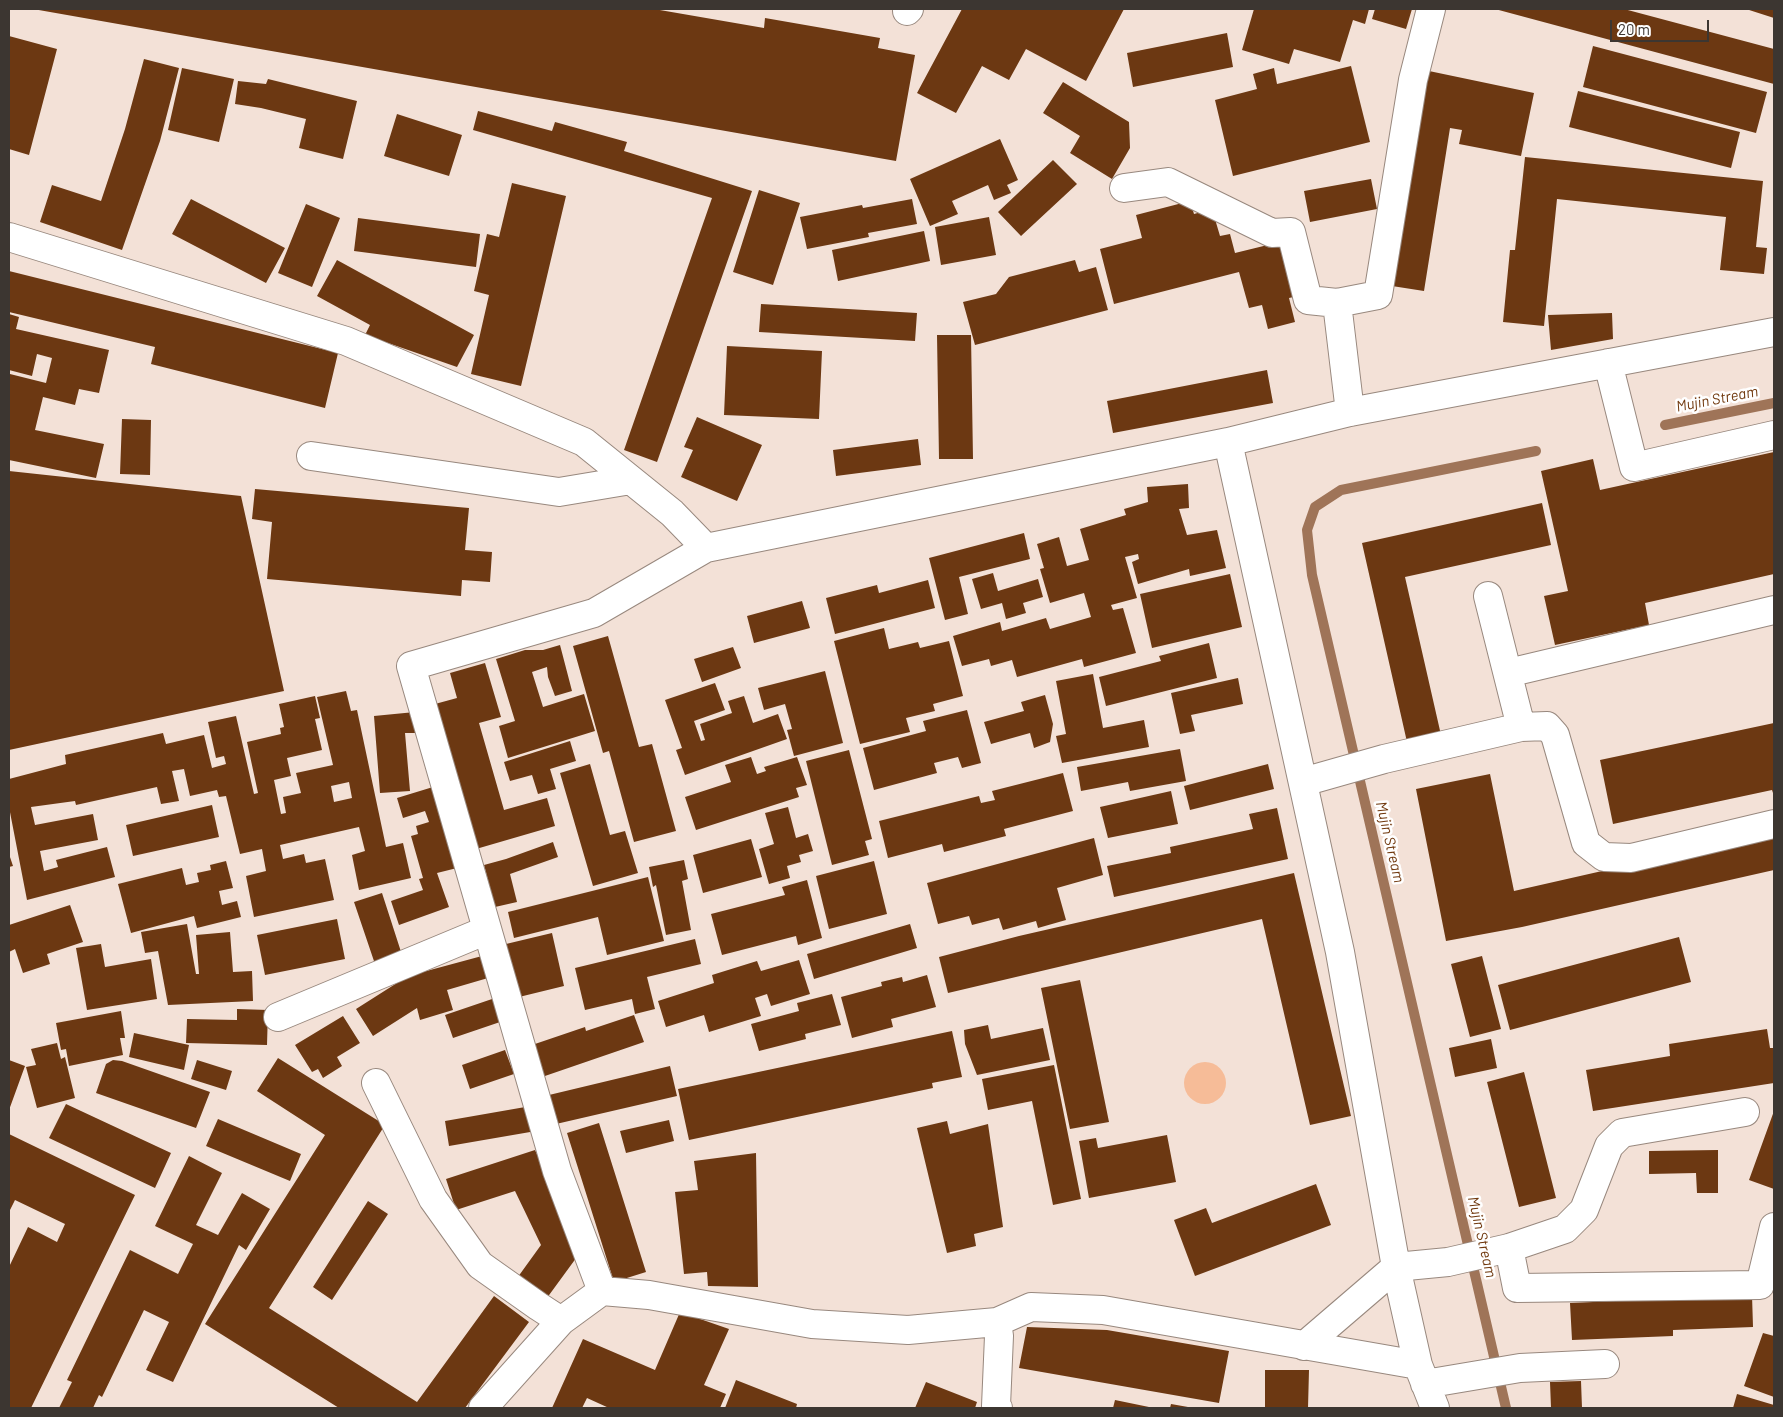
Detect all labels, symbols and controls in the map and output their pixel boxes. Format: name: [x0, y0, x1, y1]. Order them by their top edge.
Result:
scale bar: [1613, 10, 1712, 42]
text: 20 m: [1618, 20, 1650, 38]
water label: Mujin Stream: [1675, 382, 1759, 416]
water label: Mujin Stream: [1372, 800, 1408, 884]
water label: Mujin Stream: [1464, 1195, 1500, 1279]

